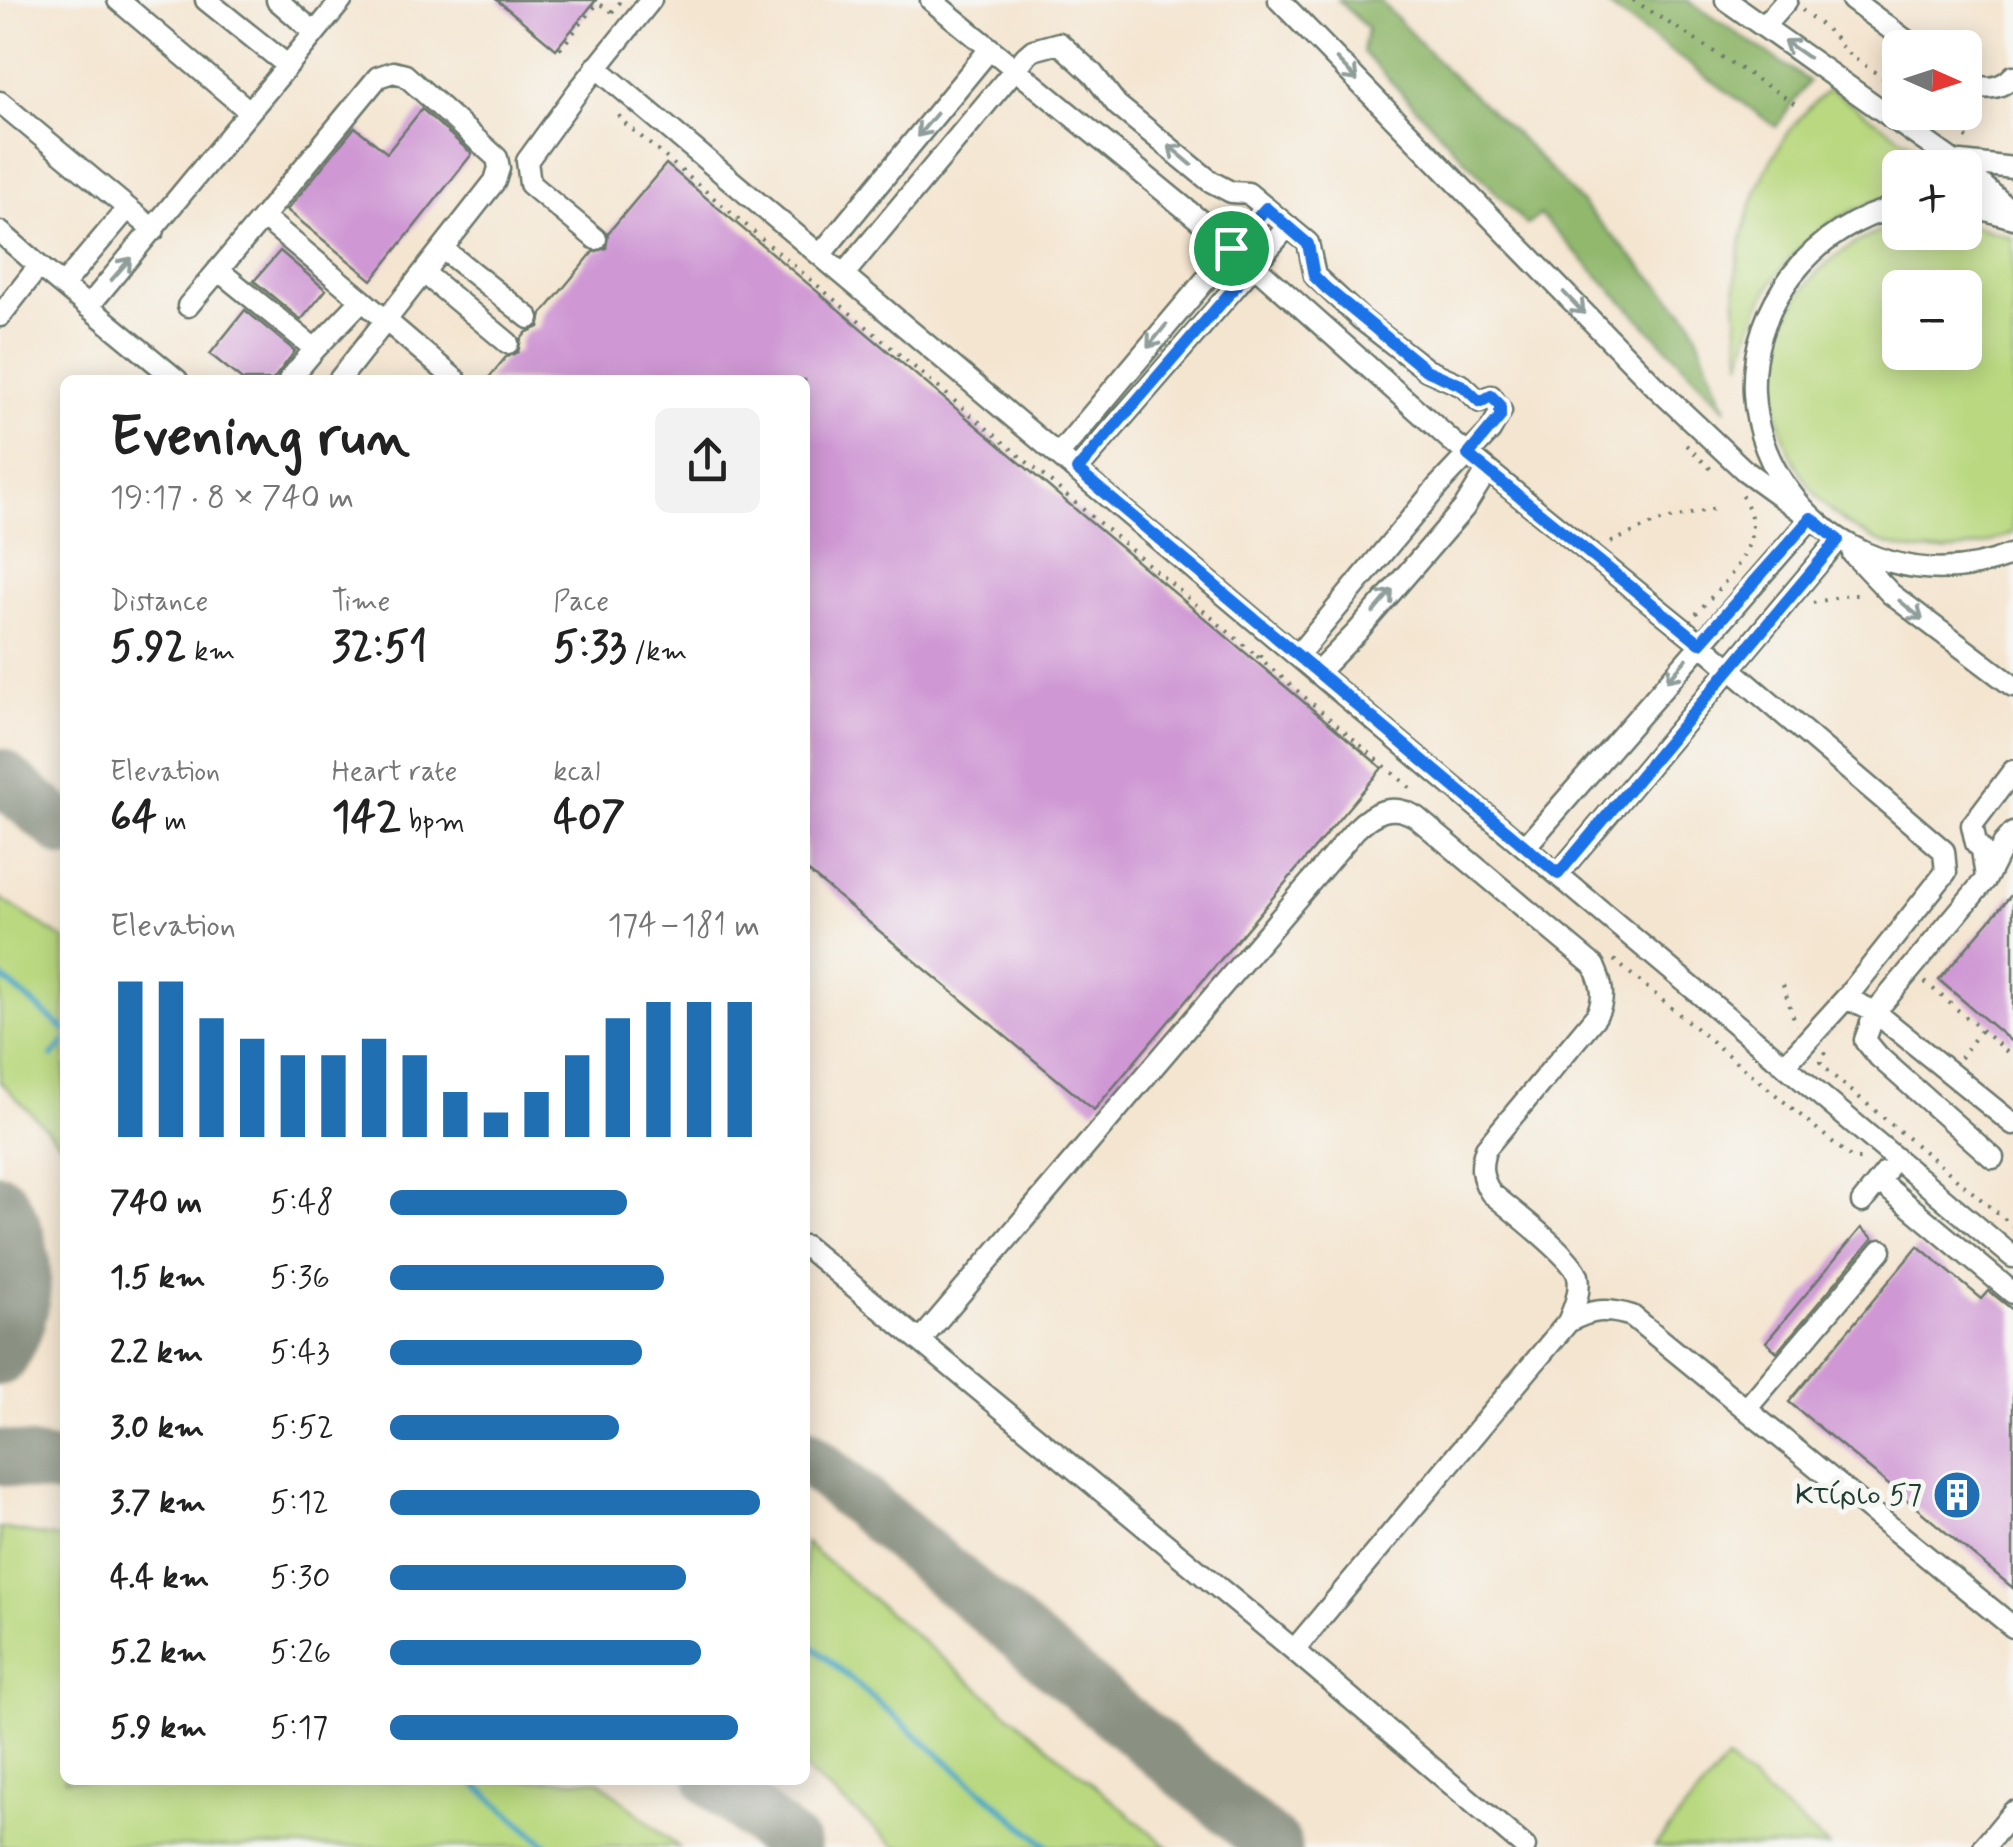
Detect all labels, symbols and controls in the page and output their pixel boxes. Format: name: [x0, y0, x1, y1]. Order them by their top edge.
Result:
north arrow: [1882, 30, 1982, 130]
map controls: [1882, 30, 1982, 370]
one-way arrow: [1783, 39, 1810, 60]
one-way arrow: [1335, 57, 1359, 81]
one-way arrow: [916, 112, 938, 138]
one-way arrow: [1167, 144, 1193, 166]
button: +: [1882, 150, 1982, 250]
pin: [1189, 206, 1274, 291]
icon: arrive: [1204, 221, 1259, 276]
one-way arrow: [109, 257, 132, 282]
button: −: [1882, 270, 1982, 370]
one-way arrow: [1562, 290, 1586, 314]
one-way arrow: [1146, 322, 1168, 348]
text: Evening run: [110, 403, 410, 475]
button: share: [655, 408, 760, 513]
text: 19:17 · 8 × 740 m: [110, 477, 354, 519]
text: Distance: [110, 584, 208, 621]
text: Time: [332, 584, 390, 621]
text: Pace: [553, 584, 609, 621]
one-way arrow: [1372, 588, 1394, 614]
one-way arrow: [1897, 599, 1923, 621]
text: 5.92: [110, 621, 187, 676]
text: 32:51: [332, 621, 427, 676]
text: 5:33: [553, 621, 627, 676]
text: km: [187, 634, 235, 671]
text: /km: [627, 634, 687, 671]
one-way arrow: [1665, 657, 1688, 682]
text: Elevation: [110, 754, 220, 791]
text: Heart rate: [332, 754, 457, 791]
text: kcal: [553, 754, 600, 791]
text: 64: [110, 791, 157, 846]
text: 142: [332, 791, 401, 846]
text: 407: [553, 791, 625, 846]
text: m: [157, 804, 187, 841]
text: bpm: [401, 804, 465, 841]
text: Elevation: [110, 905, 236, 947]
text: 174–181 m: [608, 905, 760, 947]
text: 740 m: [110, 1182, 202, 1224]
text: 5:48: [270, 1182, 334, 1224]
text: 1.5 km: [110, 1257, 206, 1299]
text: 5:36: [270, 1257, 330, 1299]
text: 2.2 km: [110, 1332, 203, 1374]
text: 5:43: [270, 1332, 330, 1374]
text: 3.0 km: [110, 1407, 204, 1449]
text: 5:52: [270, 1407, 334, 1449]
building icon: Κτίριο 57: [1931, 1469, 1983, 1521]
place label: Κτίριο 57: [1795, 1476, 1922, 1515]
text: 3.7 km: [110, 1482, 206, 1524]
text: 5:12: [270, 1482, 329, 1524]
text: 4.4 km: [110, 1557, 209, 1599]
text: 5:30: [270, 1557, 331, 1599]
text: 5.2 km: [110, 1632, 207, 1674]
text: 5:26: [270, 1632, 331, 1674]
text: 5.9 km: [110, 1707, 207, 1749]
text: 5:17: [270, 1707, 328, 1749]

